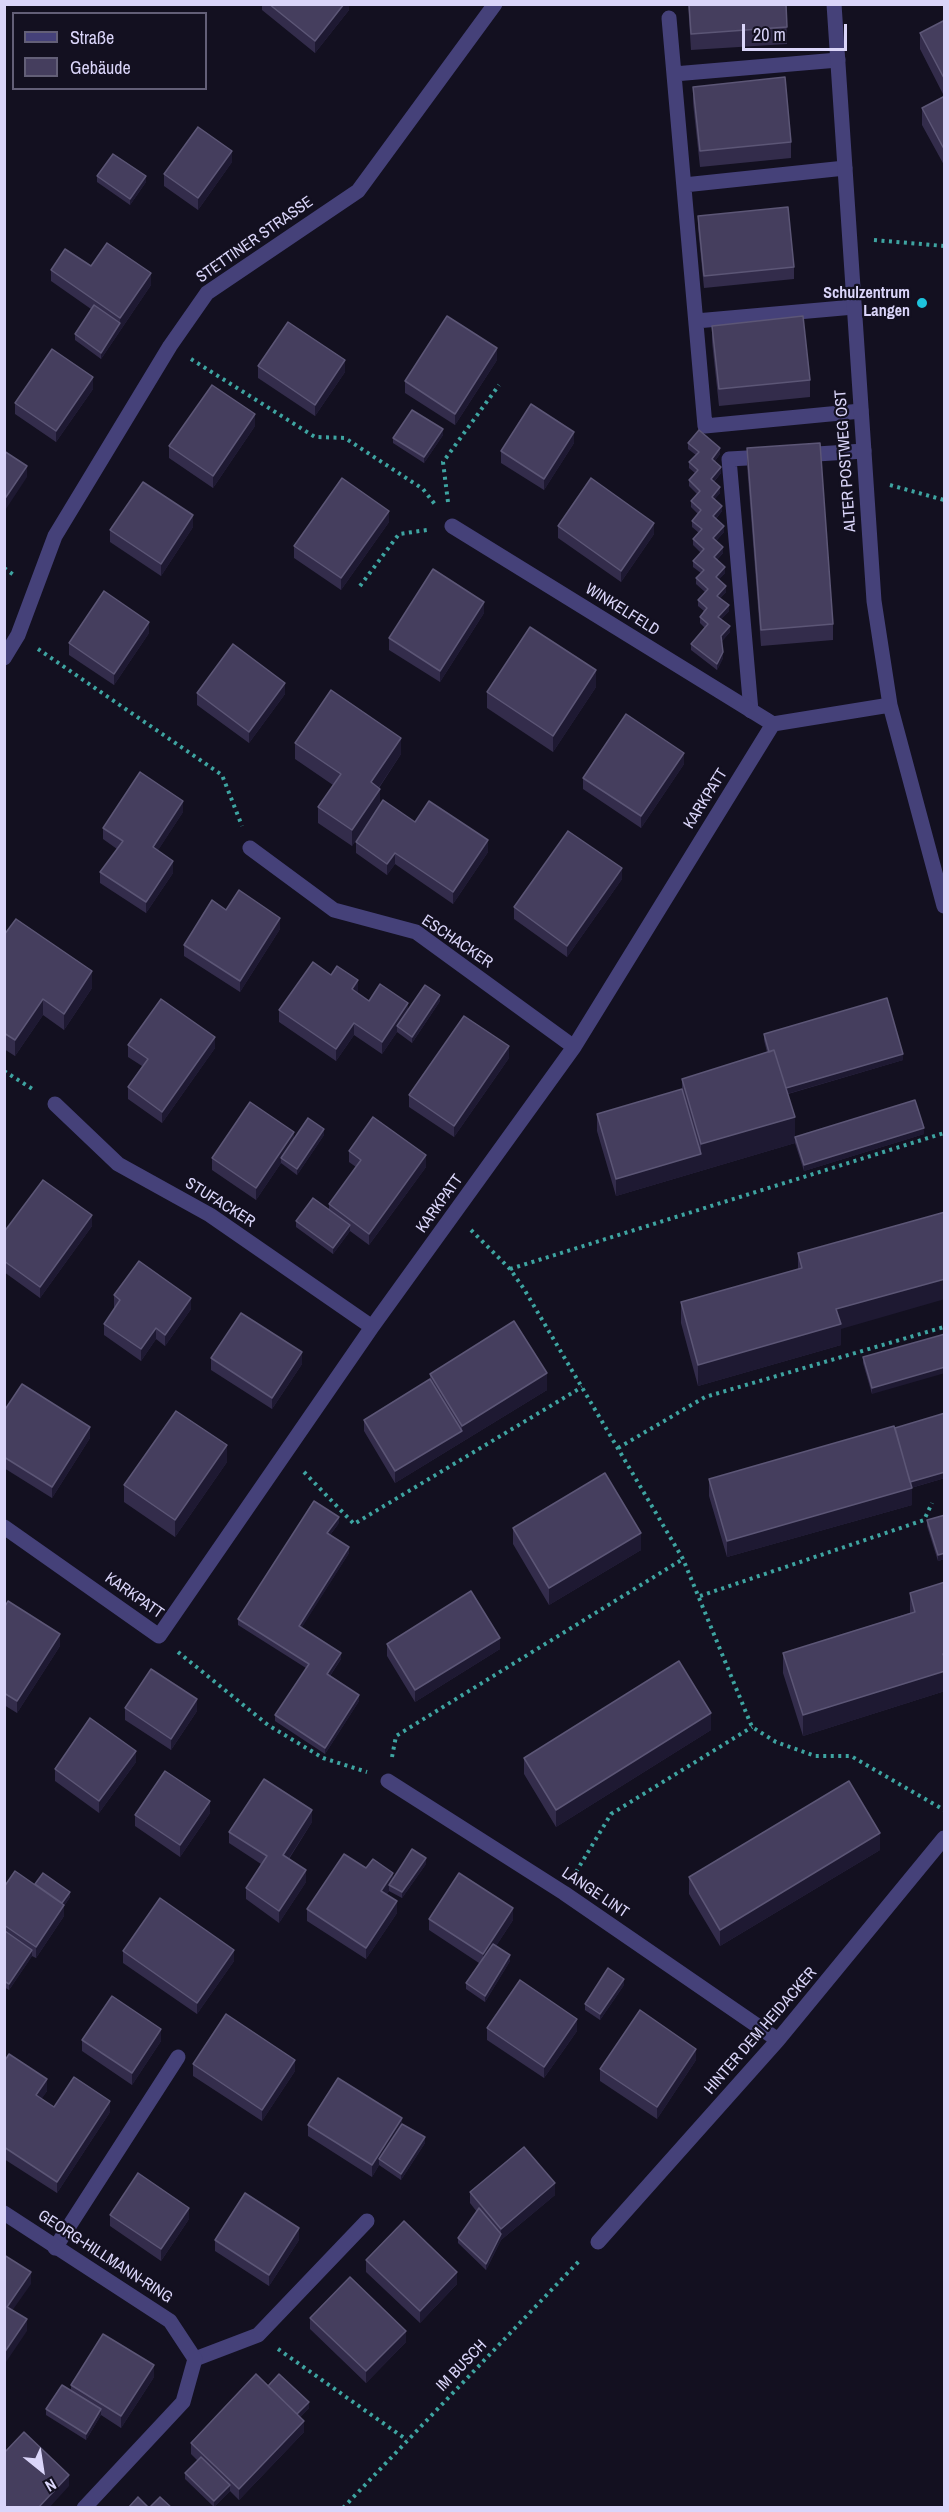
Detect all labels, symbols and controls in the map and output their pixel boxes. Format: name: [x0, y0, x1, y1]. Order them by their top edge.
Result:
legend: [12, 12, 207, 90]
scale bar: [745, 12, 850, 50]
text: 20 m: [753, 22, 786, 47]
text: Straße: [70, 25, 114, 50]
text: Gebäude: [70, 55, 131, 80]
street label: STETTINER STRASSE: [193, 193, 317, 287]
place label: Schulzentrum Langen: [823, 284, 910, 322]
marker: Schulzentrum Langen: [915, 296, 929, 310]
street label: ALTER POSTWEG OST: [831, 389, 861, 533]
street label: WINKELFELD: [581, 580, 663, 640]
street label: KARKPATT: [680, 765, 732, 833]
street label: ESCHACKER: [418, 911, 496, 973]
street label: KARKPATT: [412, 1171, 468, 1237]
street label: STUFACKER: [182, 1174, 258, 1232]
street label: KARKPATT: [101, 1569, 167, 1623]
street label: LANGE LINT: [558, 1864, 632, 1922]
street label: HINTER DEM HEIDACKER: [701, 1964, 821, 2098]
street label: GEORG-HILLMANN-RING: [34, 2206, 176, 2308]
street label: IM BUSCH: [433, 2336, 491, 2396]
north arrow: [12, 2440, 72, 2500]
text: N: [41, 2474, 61, 2497]

